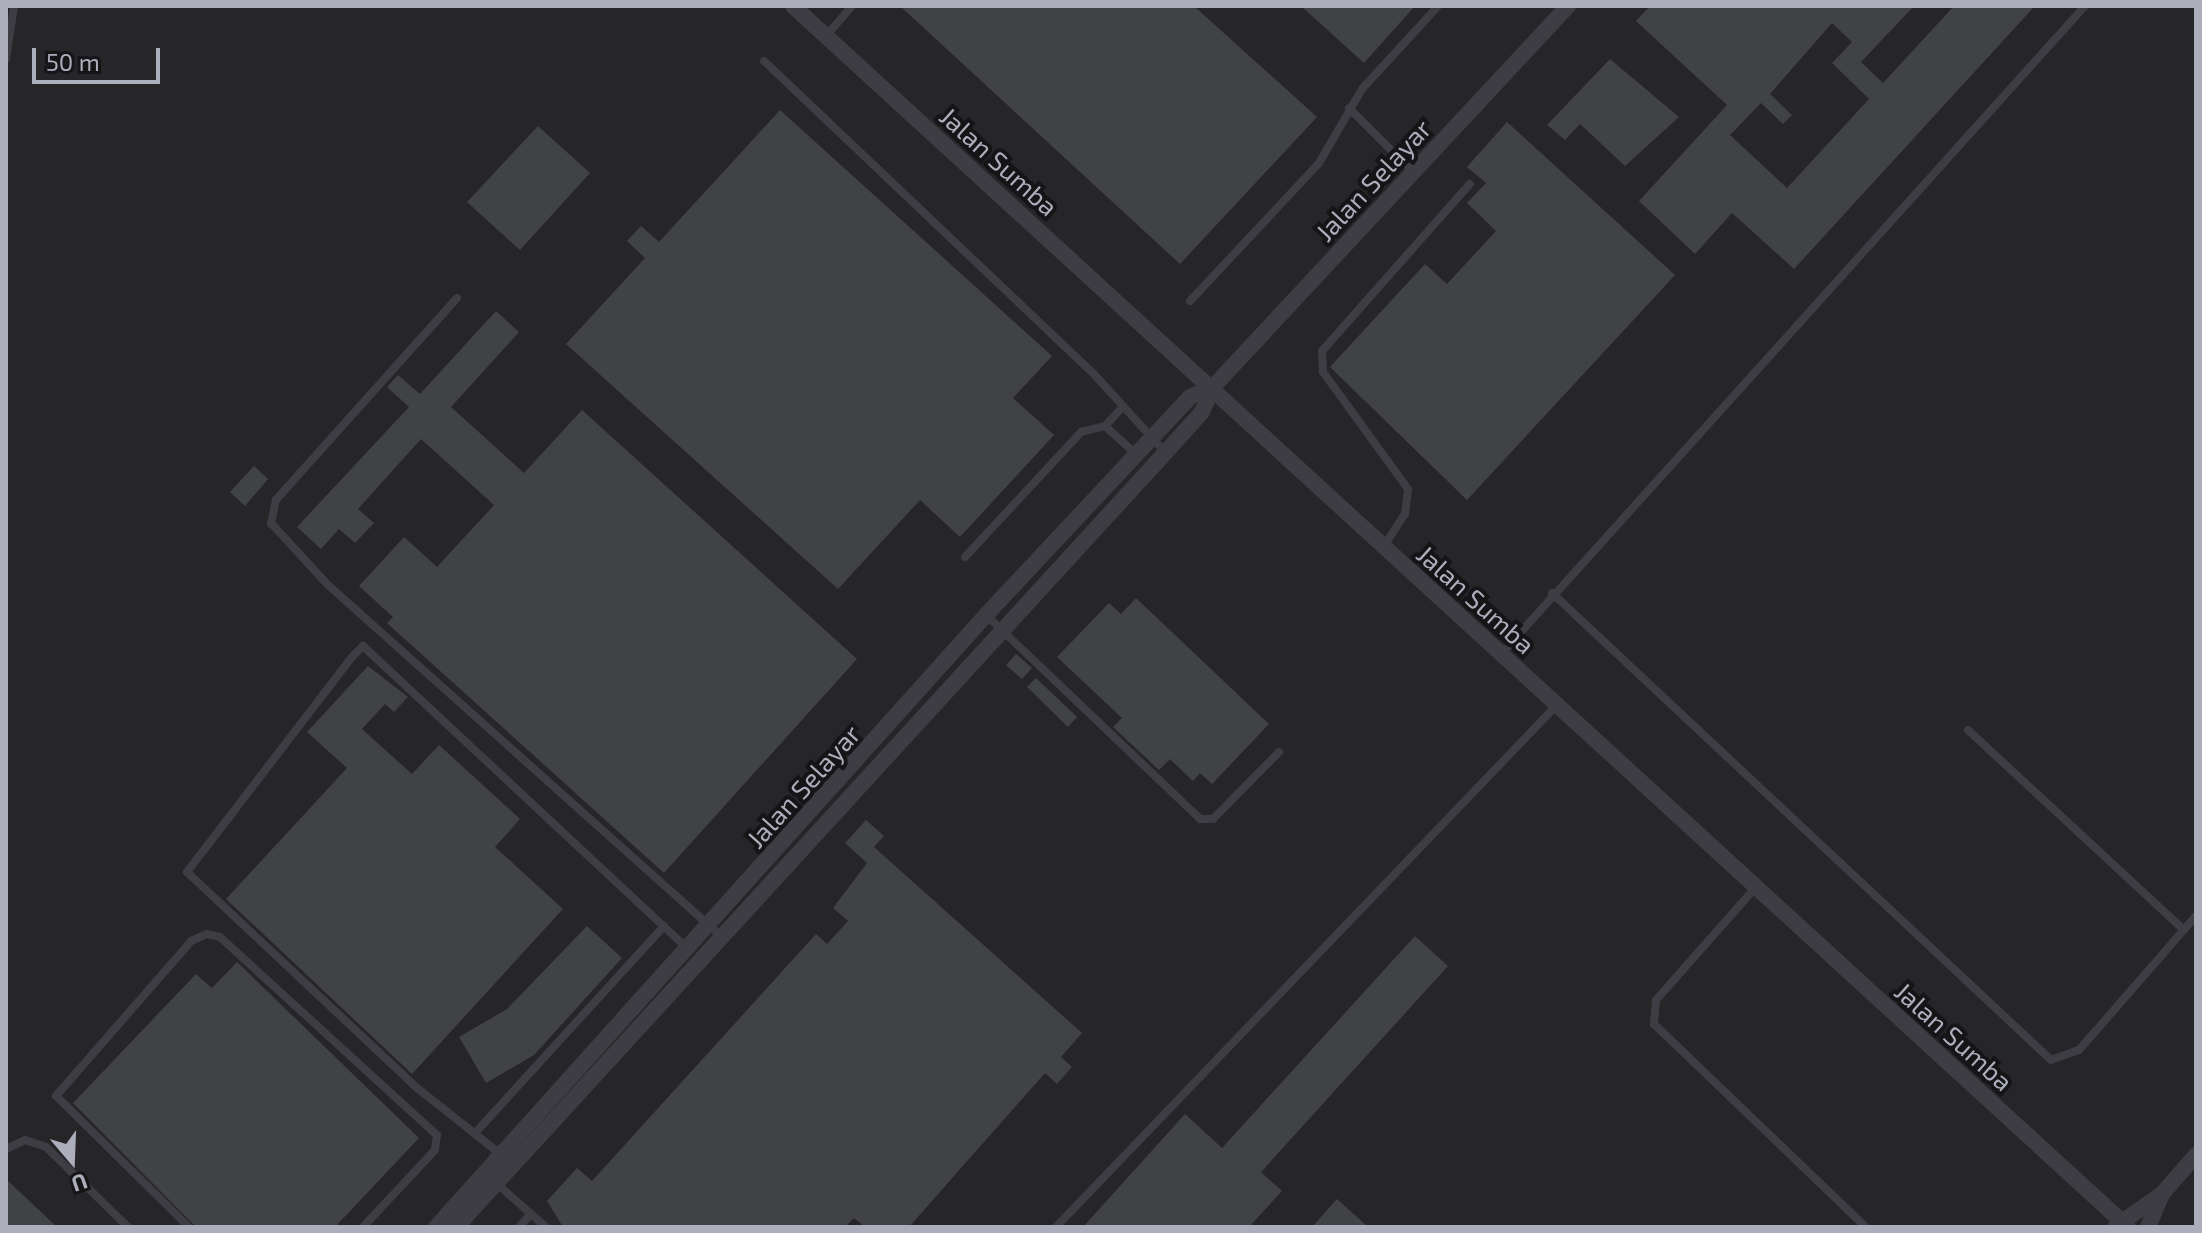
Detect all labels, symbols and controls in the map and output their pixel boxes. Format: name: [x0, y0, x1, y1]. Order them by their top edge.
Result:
scale bar: [36, 32, 164, 82]
text: 50 m: [46, 47, 100, 76]
street label: Jalan Sumba: [934, 100, 1064, 222]
street label: Jalan Selayar: [1309, 113, 1437, 247]
street label: Jalan Sumba: [1411, 538, 1541, 660]
street label: Jalan Selayar: [740, 718, 866, 854]
street label: Jalan Sumba: [1889, 975, 2019, 1097]
north arrow: [32, 1121, 112, 1201]
text: U: [68, 1169, 91, 1198]

